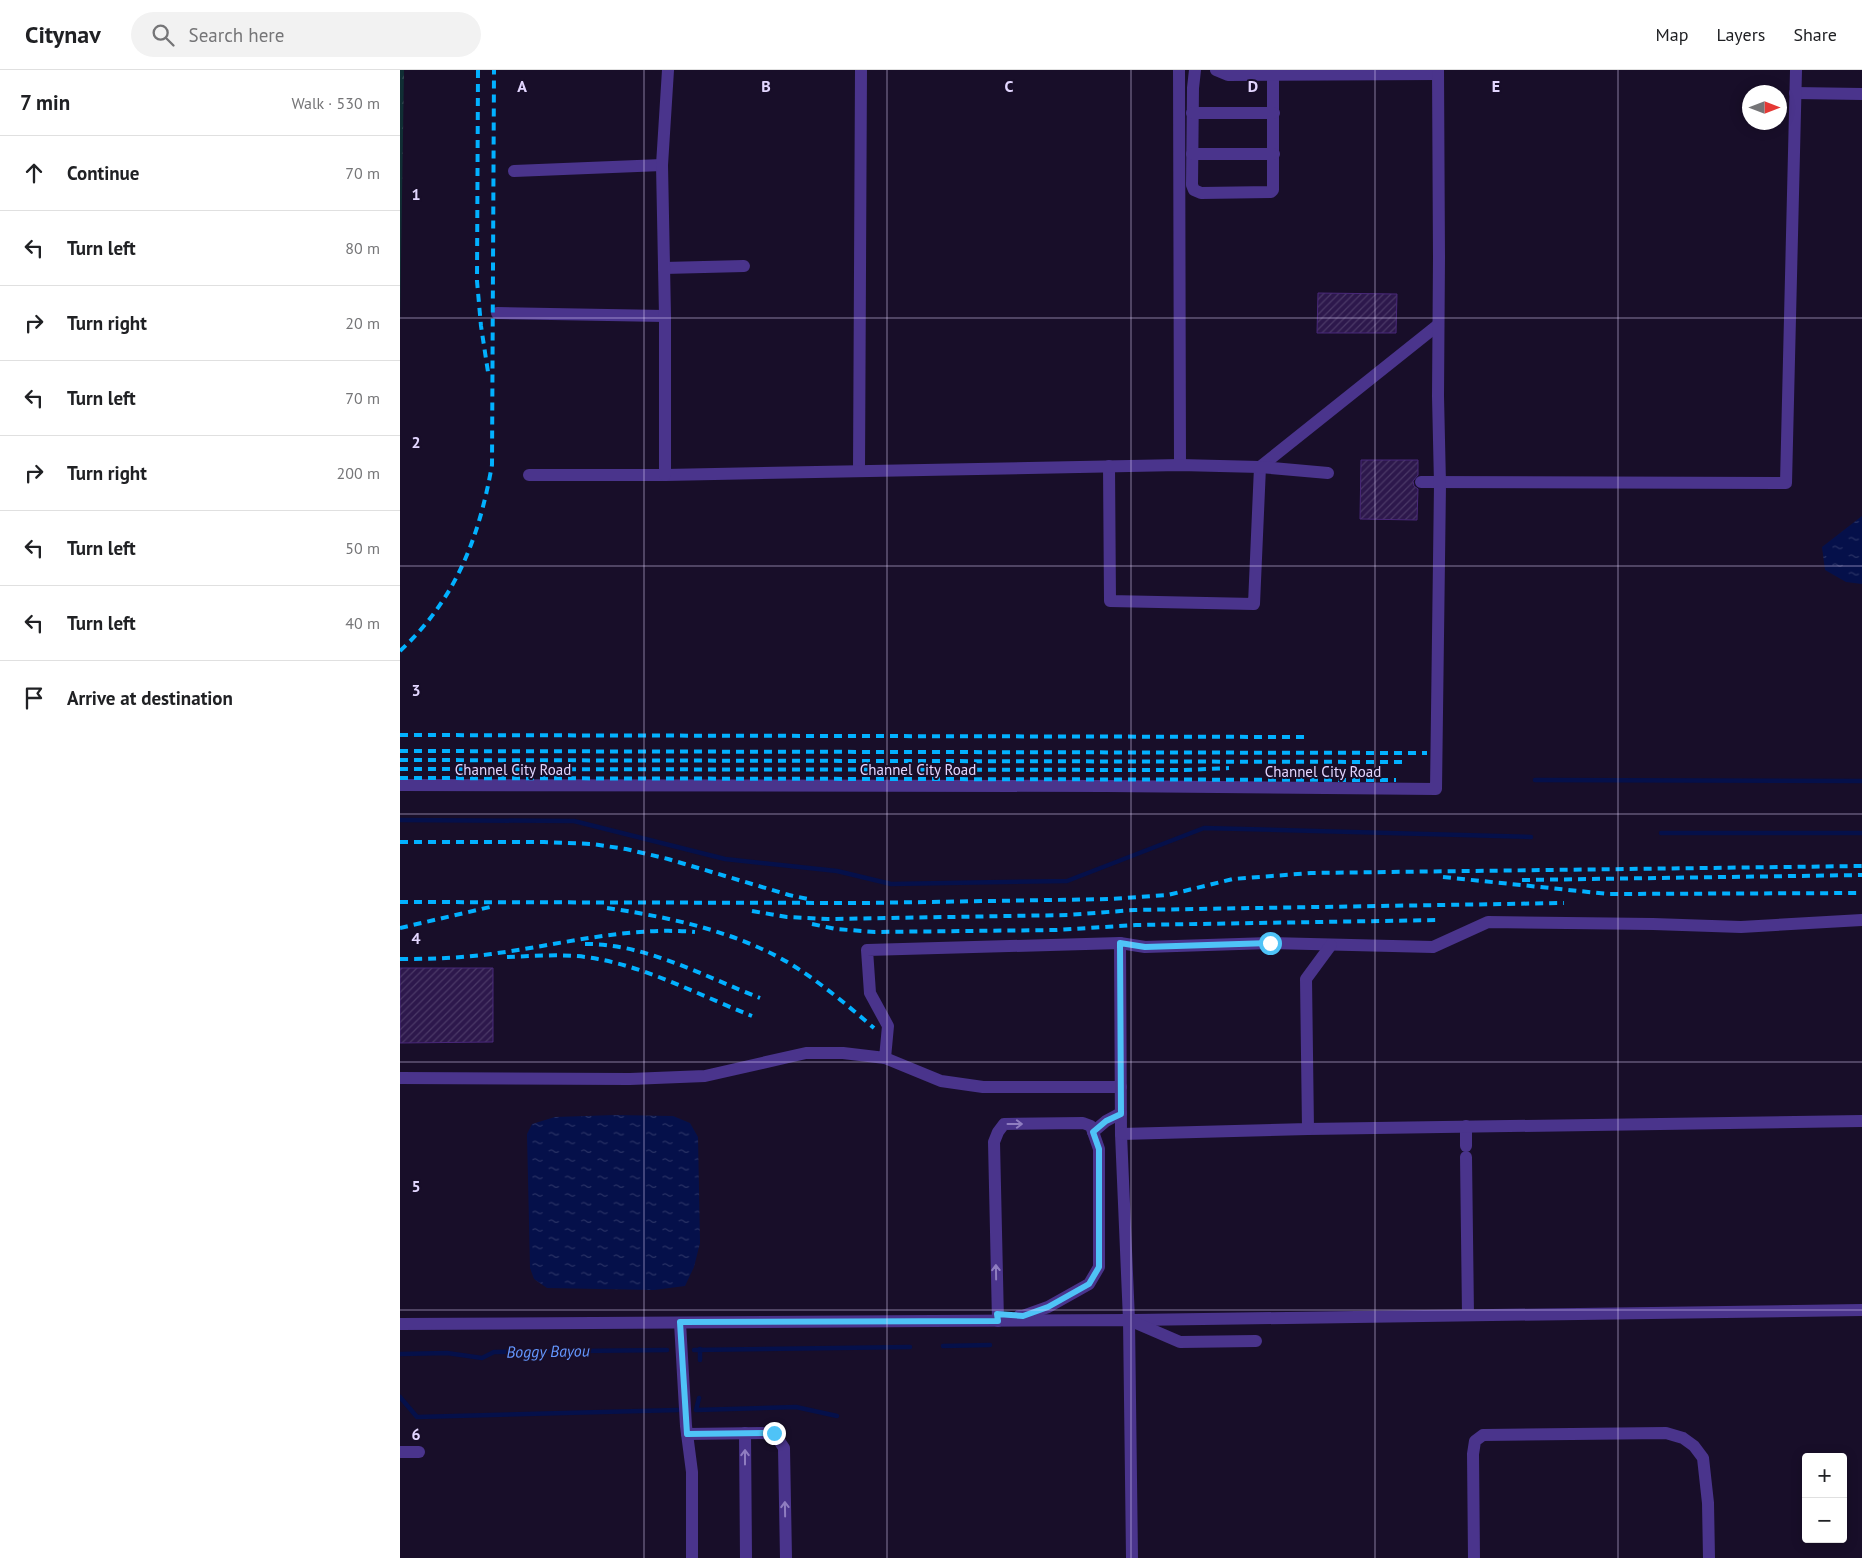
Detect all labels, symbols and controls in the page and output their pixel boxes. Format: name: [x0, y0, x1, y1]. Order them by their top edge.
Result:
search box: [131, 12, 481, 57]
text: Citynav: [25, 19, 101, 50]
icon: search: [149, 21, 177, 49]
text: Search here: [189, 23, 284, 47]
text: Map: [1656, 23, 1688, 46]
text: Layers: [1716, 23, 1765, 46]
text: Share: [1793, 23, 1837, 46]
text: A: [517, 76, 527, 96]
text: B: [761, 76, 771, 96]
text: C: [1005, 76, 1014, 96]
text: D: [1248, 76, 1258, 96]
text: E: [1492, 76, 1500, 96]
north arrow: [1742, 85, 1787, 130]
text: 7 min: [20, 89, 70, 116]
text: Walk · 530 m: [291, 93, 380, 113]
icon: ahead: [20, 159, 48, 187]
text: Continue: [67, 161, 139, 185]
text: 70 m: [345, 163, 380, 183]
text: 1: [411, 184, 421, 204]
icon: left: [20, 234, 48, 262]
text: Turn left: [67, 236, 136, 260]
text: 80 m: [345, 238, 380, 258]
icon: right: [20, 309, 48, 337]
text: Turn right: [67, 311, 147, 335]
text: 20 m: [345, 313, 380, 333]
icon: left: [20, 384, 48, 412]
text: Turn left: [67, 386, 136, 410]
text: 70 m: [345, 388, 380, 408]
text: 2: [411, 432, 421, 452]
icon: right: [20, 459, 48, 487]
text: Turn right: [67, 461, 147, 485]
text: 200 m: [337, 463, 380, 483]
icon: left: [20, 534, 48, 562]
text: Turn left: [67, 536, 136, 560]
text: 50 m: [345, 538, 380, 558]
icon: left: [20, 609, 48, 637]
text: Turn left: [67, 611, 136, 635]
text: 40 m: [345, 613, 380, 633]
text: 3: [411, 680, 421, 700]
icon: arrive: [20, 684, 48, 712]
text: Arrive at destination: [67, 686, 233, 710]
street label: Channel City Road: [455, 760, 571, 779]
street label: Channel City Road: [860, 760, 976, 779]
street label: Channel City Road: [1265, 762, 1381, 781]
text: 4: [411, 928, 421, 948]
route start: [1259, 932, 1282, 955]
one-way arrow: [1007, 1119, 1023, 1129]
text: 5: [411, 1176, 421, 1196]
one-way arrow: [992, 1264, 1001, 1280]
water label: Boggy Bayou: [506, 1340, 590, 1362]
route end: [763, 1422, 786, 1445]
text: 6: [411, 1424, 421, 1444]
one-way arrow: [740, 1449, 750, 1466]
map controls: [1802, 1453, 1847, 1543]
button: +: [1802, 1453, 1847, 1498]
button: −: [1802, 1498, 1847, 1543]
one-way arrow: [780, 1502, 790, 1518]

